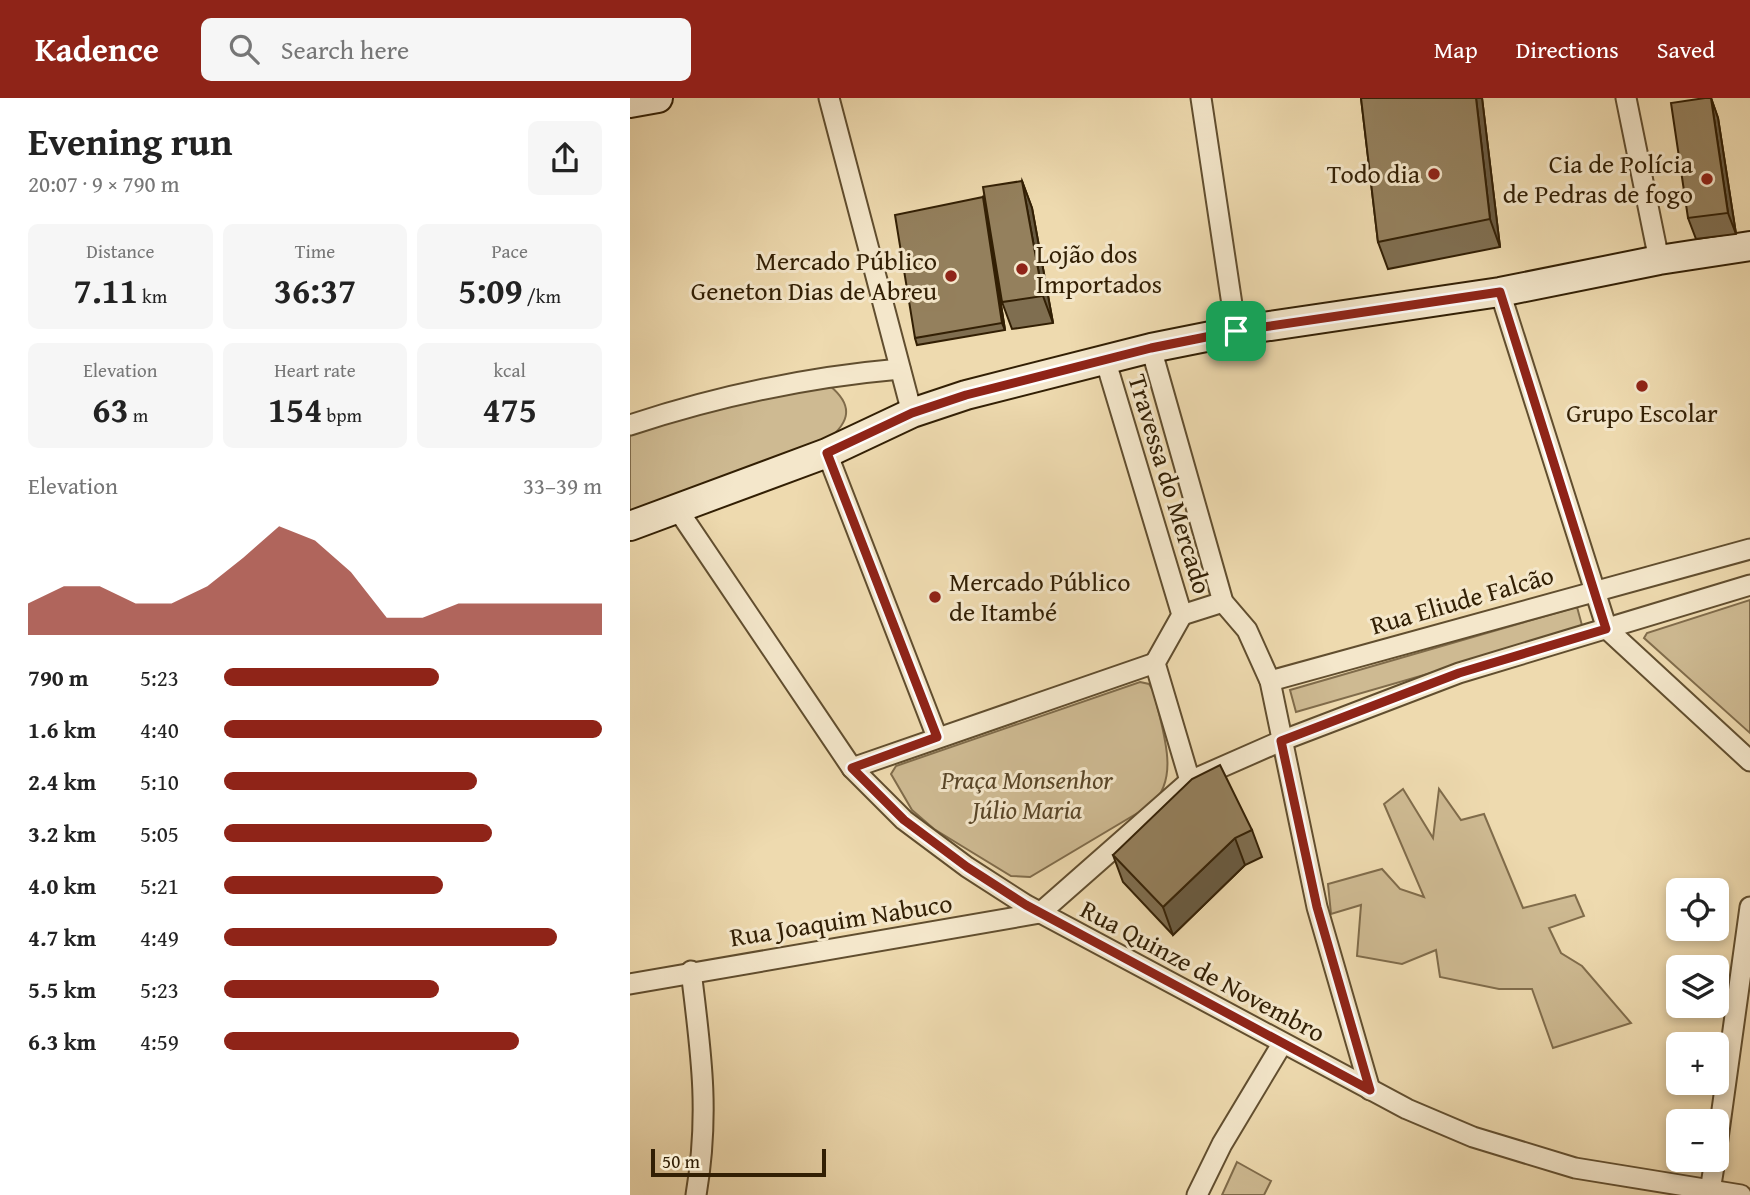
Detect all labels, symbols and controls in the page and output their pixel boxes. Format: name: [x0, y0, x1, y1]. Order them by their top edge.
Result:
search box: [201, 18, 691, 81]
text: Kadence: [35, 25, 159, 73]
icon: search: [225, 30, 263, 68]
text: Search here: [281, 30, 409, 69]
text: Map: [1434, 32, 1478, 67]
text: Directions: [1516, 32, 1619, 67]
text: Saved: [1657, 32, 1715, 67]
text: Evening run: [28, 113, 232, 169]
button: share: [528, 121, 602, 195]
place label: Cia de Polícia de Pedras de fogo: [1503, 144, 1694, 213]
place label: Todo dia: [1327, 154, 1421, 193]
marker: Todo dia: [1426, 166, 1442, 182]
text: 20:07 · 9 × 790 m: [28, 167, 180, 200]
marker: Cia de Polícia de Pedras de fogo: [1699, 171, 1715, 187]
place label: Lojão dos Importados: [1036, 234, 1162, 303]
text: Distance: [86, 237, 154, 265]
text: Time: [295, 237, 335, 265]
text: Pace: [491, 237, 528, 265]
place label: Mercado Público Geneton Dias de Abreu: [691, 241, 937, 310]
marker: Lojão dos Importados: [1014, 261, 1030, 277]
text: 7.11: [74, 265, 138, 316]
text: 36:37: [274, 265, 356, 316]
text: 5:09: [458, 265, 523, 316]
marker: Mercado Público Geneton Dias de Abreu: [943, 268, 959, 284]
text: km: [138, 282, 167, 310]
text: /km: [523, 282, 561, 310]
pin: [1206, 301, 1266, 361]
icon: arrive: [1217, 312, 1255, 350]
text: Elevation: [83, 356, 158, 384]
text: Heart rate: [274, 356, 356, 384]
text: kcal: [493, 356, 526, 384]
street label: Travessa do Mercado: [1119, 369, 1222, 598]
marker: Grupo Escolar: [1634, 378, 1650, 394]
text: 63: [92, 384, 129, 435]
text: 154: [268, 384, 322, 435]
text: 475: [482, 384, 537, 435]
place label: Grupo Escolar: [1566, 393, 1718, 432]
text: m: [129, 401, 148, 429]
text: bpm: [322, 401, 362, 429]
text: Elevation: [28, 469, 118, 502]
text: 33–39 m: [523, 469, 602, 502]
street label: Rua Eliude Falcão: [1366, 555, 1558, 644]
place label: Mercado Público de Itambé: [949, 562, 1130, 631]
marker: Mercado Público de Itambé: [927, 589, 943, 605]
text: 790 m: [28, 661, 89, 694]
text: 5:23: [140, 661, 179, 694]
text: 1.6 km: [28, 713, 96, 746]
text: 4:40: [140, 713, 179, 746]
park label: Praça Monsenhor Júlio Maria: [940, 760, 1114, 829]
text: 2.4 km: [28, 765, 96, 798]
text: 5:10: [140, 765, 179, 798]
text: 3.2 km: [28, 817, 96, 850]
text: 5:05: [140, 817, 179, 850]
text: 4.0 km: [28, 869, 96, 902]
text: 5:21: [140, 869, 179, 902]
map controls: [1666, 878, 1729, 1172]
button: locate: [1666, 878, 1729, 941]
street label: Rua Joaquim Nabuco: [727, 883, 955, 956]
street label: Rua Quinze de Novembro: [1074, 889, 1333, 1052]
text: 4.7 km: [28, 921, 96, 954]
text: 4:49: [140, 921, 179, 954]
button: layers: [1666, 955, 1729, 1018]
text: 5.5 km: [28, 973, 96, 1006]
text: 5:23: [140, 973, 179, 1006]
text: 6.3 km: [28, 1025, 96, 1058]
text: 4:59: [140, 1025, 179, 1058]
button: +: [1666, 1032, 1729, 1095]
button: −: [1666, 1109, 1729, 1172]
scale bar: [651, 1146, 826, 1178]
text: 50 m: [662, 1147, 700, 1175]

